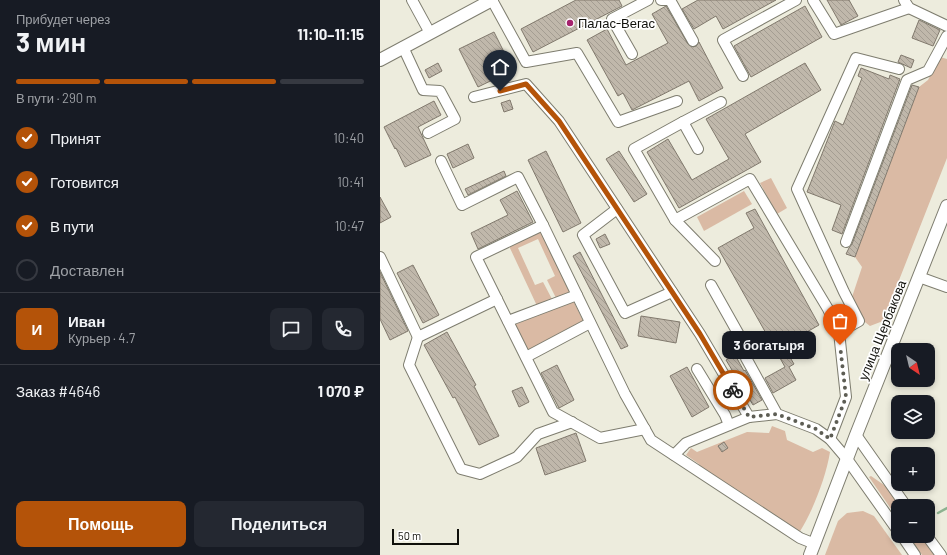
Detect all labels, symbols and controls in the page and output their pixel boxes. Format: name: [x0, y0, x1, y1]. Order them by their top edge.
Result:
text: Прибудет через: [16, 11, 110, 27]
place label: Палас-Вегас: [578, 15, 656, 31]
marker: Палас-Вегас: [565, 18, 575, 28]
text: 11:10–11:15: [297, 25, 364, 43]
text: 3 мин: [16, 26, 86, 57]
pin: [483, 50, 517, 91]
icon: home: [489, 56, 511, 78]
text: В пути · 290 m: [16, 90, 96, 106]
icon: check: [16, 127, 38, 149]
text: Принят: [50, 129, 101, 147]
text: 10:40: [333, 130, 364, 146]
icon: check: [16, 171, 38, 193]
text: Готовится: [50, 173, 119, 191]
text: 10:41: [337, 174, 364, 190]
icon: check: [16, 215, 38, 237]
text: В пути: [50, 217, 94, 235]
text: 10:47: [335, 218, 364, 234]
text: Доставлен: [50, 261, 124, 279]
street label: улица Щербакова: [855, 277, 910, 382]
pin: [823, 304, 857, 345]
button: chat: [270, 308, 312, 350]
button: phone: [322, 308, 364, 350]
icon: bag: [829, 310, 851, 332]
text: Иван: [68, 312, 105, 330]
text: И: [32, 320, 42, 338]
text: Курьер · 4.7: [68, 330, 135, 346]
callout: 3 богатыря: [722, 331, 816, 359]
text: 3 богатыря: [733, 337, 805, 353]
north arrow: [891, 343, 935, 387]
map controls: [891, 343, 935, 543]
courier: [713, 370, 753, 410]
icon: bike: [722, 379, 744, 401]
text: Заказ #4646: [16, 382, 100, 400]
text: 1 070 ₽: [318, 382, 364, 400]
button: layers: [891, 395, 935, 439]
button: +: [891, 447, 935, 491]
button: −: [891, 499, 935, 543]
button: Помощь: [16, 501, 186, 547]
button: Поделиться: [194, 501, 364, 547]
scale bar: [392, 527, 459, 546]
text: 50 m: [398, 529, 421, 542]

